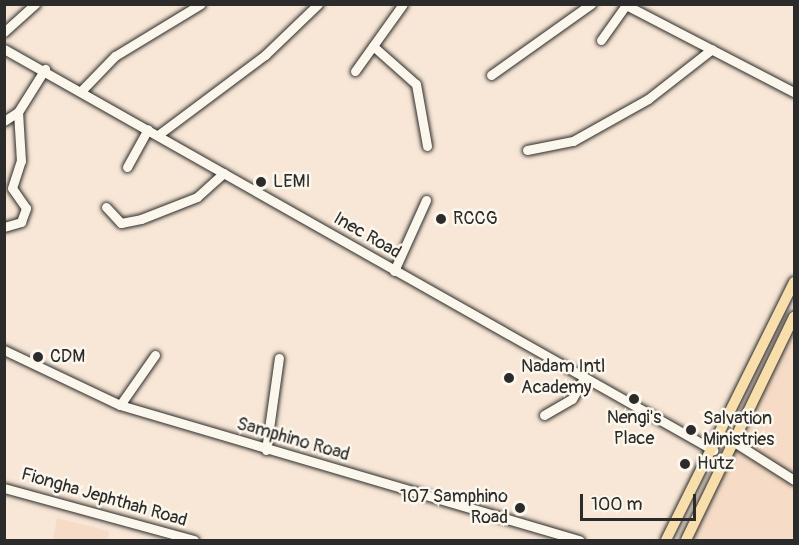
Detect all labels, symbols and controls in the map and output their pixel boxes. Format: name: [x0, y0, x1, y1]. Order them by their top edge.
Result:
place label: LEMI: [273, 171, 311, 193]
marker: LEMI: [254, 175, 268, 189]
street label: Inec Road: [329, 208, 405, 264]
place label: RCCG: [453, 208, 498, 230]
marker: RCCG: [434, 212, 448, 226]
place label: CDM: [50, 346, 85, 368]
marker: CDM: [31, 350, 45, 364]
place label: Nadam Intl Academy: [521, 357, 605, 400]
marker: Nadam Intl Academy: [502, 371, 516, 385]
marker: Nengi's Place: [627, 392, 641, 406]
place label: Nengi's Place: [607, 408, 661, 450]
place label: Salvation Ministries: [703, 409, 774, 452]
street label: Samphino Road: [234, 414, 352, 466]
marker: Salvation Ministries: [684, 423, 698, 437]
place label: Hutz: [697, 453, 734, 475]
marker: Hutz: [678, 457, 692, 471]
street label: Fiongha Jephthah Road: [18, 464, 190, 532]
scale bar: [583, 482, 698, 520]
place label: 107 Samphino Road: [400, 487, 508, 530]
text: 100 m: [591, 493, 643, 516]
marker: 107 Samphino Road: [513, 501, 527, 515]

